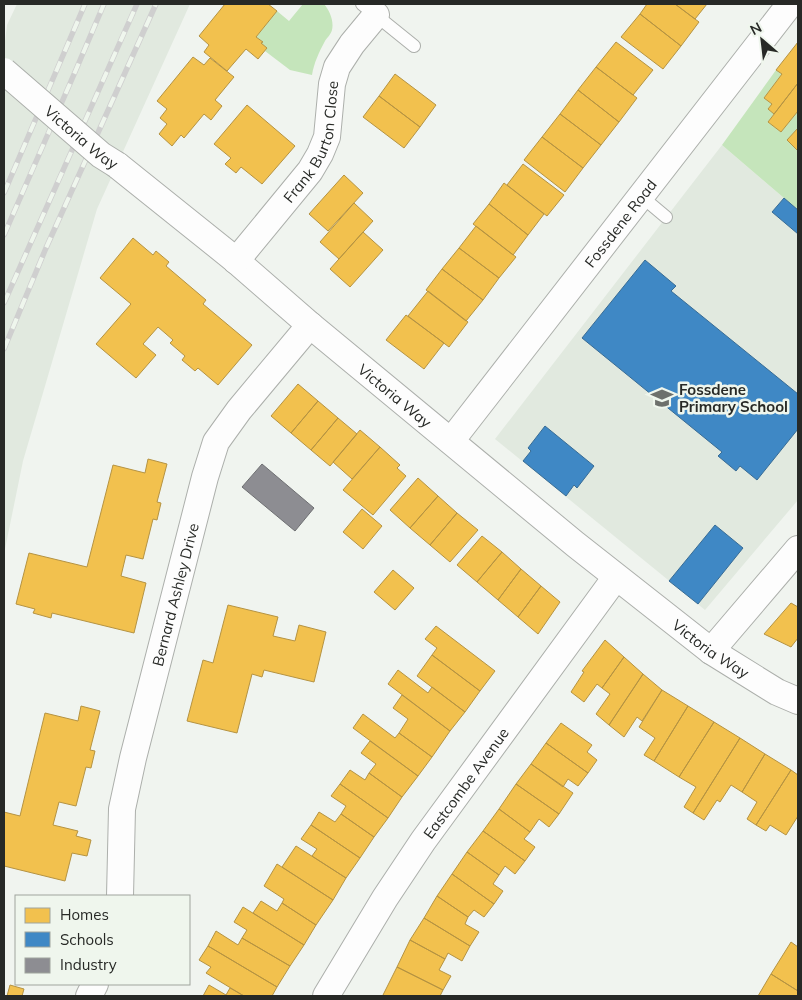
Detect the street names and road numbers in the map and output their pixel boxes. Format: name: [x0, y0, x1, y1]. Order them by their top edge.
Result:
street label: Frank Burton Close: [279, 80, 342, 206]
street label: Victoria Way: [41, 101, 122, 173]
street label: Fossdene Road: [580, 175, 660, 271]
street label: Victoria Way: [354, 359, 436, 431]
street label: Bernard Ashley Drive: [147, 521, 202, 668]
street label: Victoria Way: [669, 615, 753, 682]
street label: Eastcombe Avenue: [419, 724, 512, 842]

